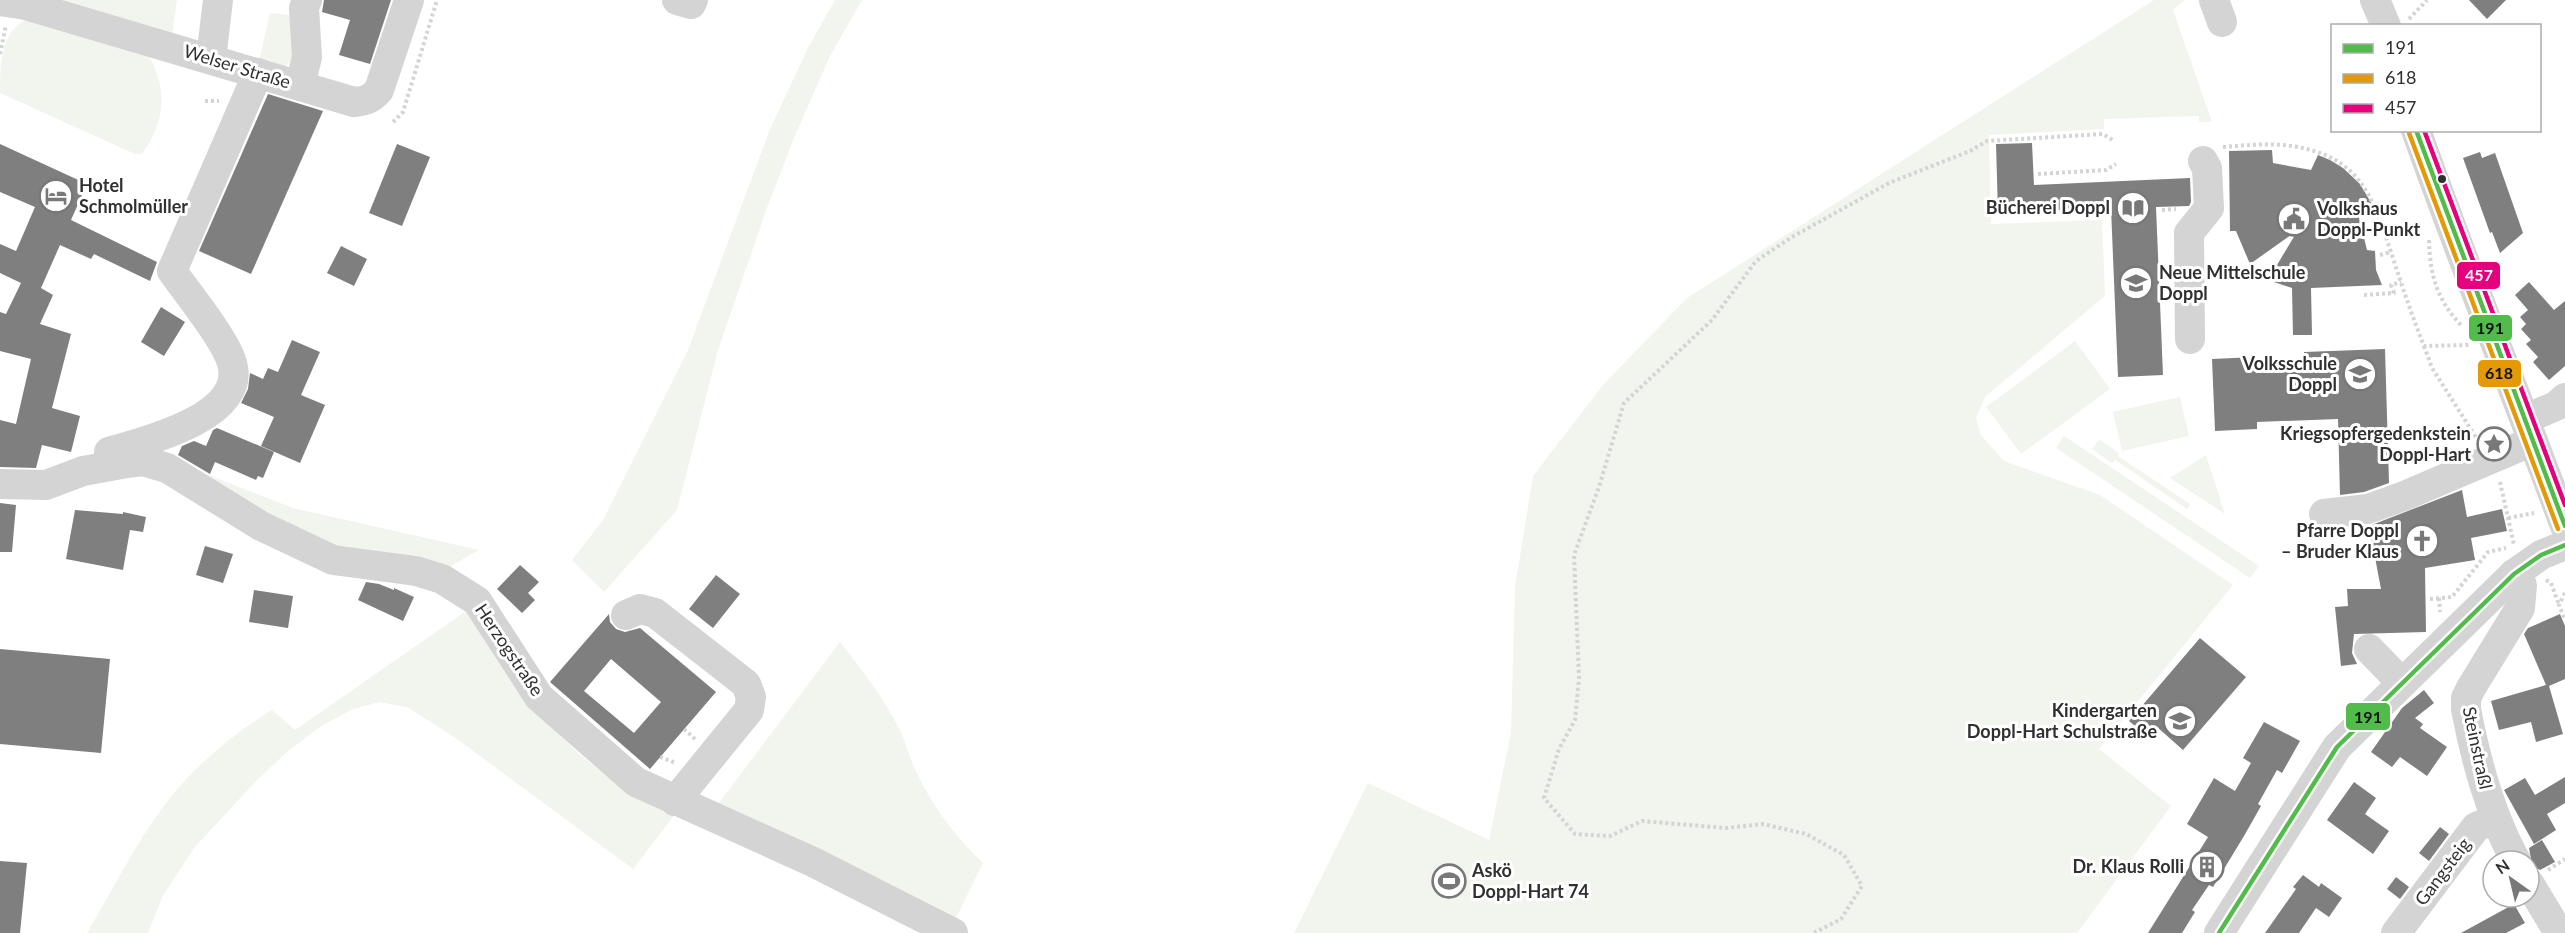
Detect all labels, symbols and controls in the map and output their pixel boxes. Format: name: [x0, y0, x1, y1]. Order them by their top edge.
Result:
legend: [2331, 24, 2541, 132]
text: 191: [2385, 36, 2416, 58]
street label: Welser Straße: [181, 39, 293, 93]
text: 618: [2385, 66, 2416, 88]
text: 457: [2385, 96, 2416, 118]
unlabelled marker: [2436, 173, 2448, 185]
place label: Hotel Schmolmüller: [79, 174, 188, 217]
hotel icon: Hotel Schmolmüller: [38, 178, 74, 214]
library icon: Bücherei Doppl: [2115, 190, 2151, 226]
place label: Bücherei Doppl: [1986, 196, 2110, 218]
place label: Volkshaus Doppl-Punkt: [2316, 197, 2421, 240]
public building icon: Volkshaus Doppl-Punkt: [2276, 201, 2312, 237]
place label: Neue Mittelschule Doppl: [2159, 261, 2306, 304]
line badge: 457: [2456, 261, 2501, 290]
school or university icon: Neue Mittelschule Doppl: [2118, 265, 2154, 301]
text: 457: [2465, 265, 2493, 284]
line badge: 191: [2468, 314, 2513, 342]
text: 191: [2476, 318, 2504, 337]
place label: Volksschule Doppl: [2242, 352, 2337, 395]
school or university icon: Volksschule Doppl: [2342, 356, 2378, 392]
line badge: 618: [2477, 359, 2522, 388]
text: 618: [2485, 363, 2513, 382]
place label: Kriegsopfergedenkstein Doppl-Hart: [2280, 422, 2471, 465]
place icon: Kriegsopfergedenkstein Doppl-Hart: [2476, 426, 2512, 462]
place label: Pfarre Doppl – Bruder Klaus: [2281, 519, 2399, 562]
church icon: Pfarre Doppl – Bruder Klaus: [2404, 523, 2440, 559]
street label: Herzogstraße: [471, 599, 549, 700]
place label: Kindergarten Doppl-Hart Schulstraße: [1967, 699, 2157, 742]
line badge: 191: [2345, 702, 2391, 731]
school or university icon: Kindergarten Doppl-Hart Schulstraße: [2162, 703, 2198, 739]
street label: Steinstraßl: [2458, 704, 2497, 791]
text: 191: [2354, 707, 2382, 726]
street label: Gangsteig: [2410, 833, 2475, 910]
building icon: Dr. Klaus Rolli: [2189, 849, 2225, 885]
north arrow: [2481, 849, 2541, 909]
place label: Dr. Klaus Rolli: [2073, 855, 2184, 877]
text: N: [2492, 855, 2513, 877]
place label: Askö Doppl-Hart 74: [1471, 859, 1589, 902]
sports icon: Askö Doppl-Hart 74: [1431, 863, 1467, 899]

